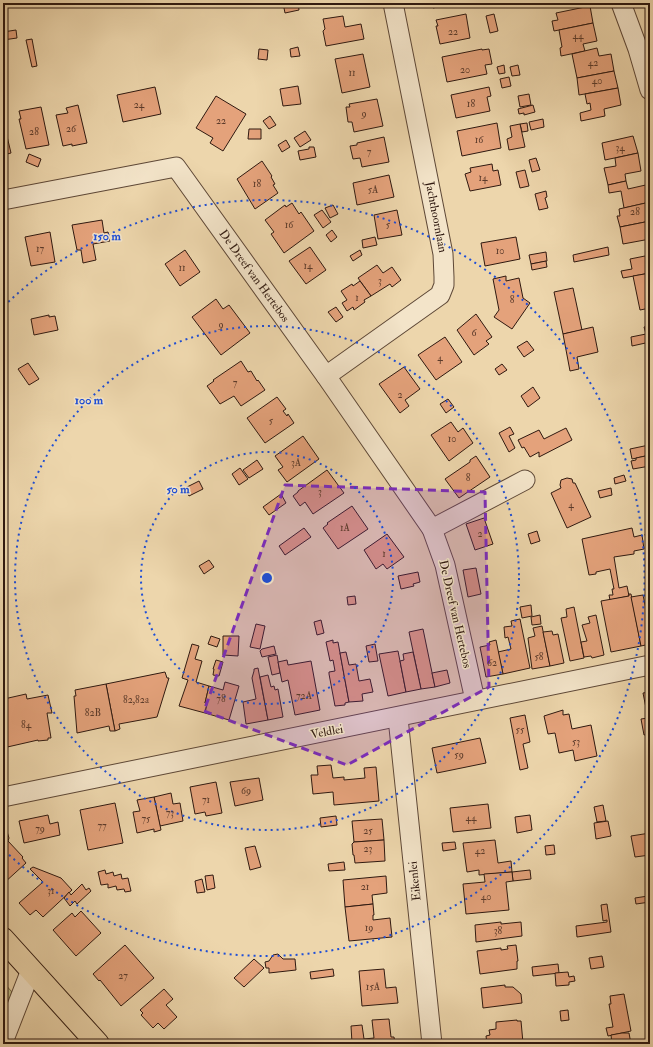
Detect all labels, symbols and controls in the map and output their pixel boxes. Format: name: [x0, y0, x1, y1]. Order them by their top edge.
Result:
house number: 22: [448, 26, 458, 38]
house number: 44: [573, 30, 584, 42]
house number: 42: [588, 57, 598, 69]
house number: 20: [460, 64, 470, 76]
house number: 11: [348, 67, 356, 79]
house number: 40: [592, 75, 602, 87]
house number: 18: [467, 98, 475, 110]
house number: 24: [134, 99, 145, 111]
house number: 9: [360, 108, 367, 120]
house number: 22: [216, 115, 226, 127]
house number: 26: [66, 123, 77, 135]
house number: 28: [29, 126, 39, 138]
house number: 16: [475, 134, 484, 146]
house number: 34: [615, 142, 625, 154]
house number: 7: [367, 146, 372, 158]
house number: 14: [479, 172, 488, 184]
house number: 18: [253, 178, 261, 190]
street label: Jachthoornlaan: [422, 179, 450, 254]
house number: 5A: [368, 184, 379, 196]
house number: 28: [630, 206, 640, 218]
house number: 16: [285, 219, 294, 231]
house number: 5: [386, 219, 391, 231]
street label: De Dreef van Hertebos: [215, 227, 293, 325]
text: 150 m: [93, 229, 121, 244]
house number: 17: [36, 243, 44, 255]
house number: 10: [496, 245, 504, 257]
house number: 14: [304, 260, 313, 272]
house number: 11: [178, 262, 186, 274]
house number: 3: [378, 275, 382, 287]
house number: 1: [355, 292, 359, 304]
house number: 8: [510, 294, 515, 306]
house number: 9: [217, 319, 224, 331]
house number: 6: [471, 327, 477, 339]
house number: 4: [437, 352, 443, 364]
house number: 7: [233, 377, 238, 389]
house number: 2: [397, 389, 403, 401]
text: 100 m: [75, 393, 104, 408]
house number: 5: [269, 415, 274, 427]
house number: 10: [448, 433, 456, 445]
house number: 3A: [291, 457, 302, 469]
house number: 8: [466, 472, 471, 484]
text: 50 m: [166, 482, 190, 497]
house number: 3: [318, 486, 322, 498]
house number: 4: [568, 499, 574, 511]
house number: 1A: [340, 522, 351, 534]
house number: 2: [477, 528, 483, 540]
house number: 1: [382, 548, 386, 560]
street label: De Dreef van Hertebos: [435, 558, 475, 670]
centre of rings: [260, 571, 274, 585]
house number: 58: [534, 651, 544, 663]
house number: 62: [487, 657, 497, 669]
house number: 72A: [296, 690, 313, 702]
house number: 78: [216, 693, 226, 705]
house number: 82,82a: [123, 694, 150, 706]
house number: 82B: [85, 707, 101, 719]
house number: 84: [21, 719, 32, 731]
street label: Veldlei: [310, 722, 344, 742]
house number: 55: [516, 724, 525, 736]
house number: 53: [572, 736, 580, 748]
house number: 59: [454, 749, 464, 761]
house number: 69: [241, 785, 251, 797]
house number: 71: [202, 794, 211, 806]
house number: 73: [166, 807, 174, 819]
house number: 44: [466, 812, 477, 824]
house number: 75: [142, 813, 151, 825]
house number: 77: [97, 820, 107, 832]
house number: 79: [35, 823, 45, 835]
house number: 25: [363, 825, 373, 837]
house number: 23: [364, 843, 373, 855]
house number: 42: [475, 845, 485, 857]
street label: Eikenlei: [405, 860, 425, 902]
house number: 21: [361, 881, 370, 893]
house number: 31: [47, 885, 55, 897]
house number: 40: [481, 891, 491, 903]
house number: 19: [365, 922, 373, 934]
house number: 38: [494, 925, 503, 937]
house number: 27: [118, 970, 128, 982]
house number: 15A: [366, 981, 381, 993]

